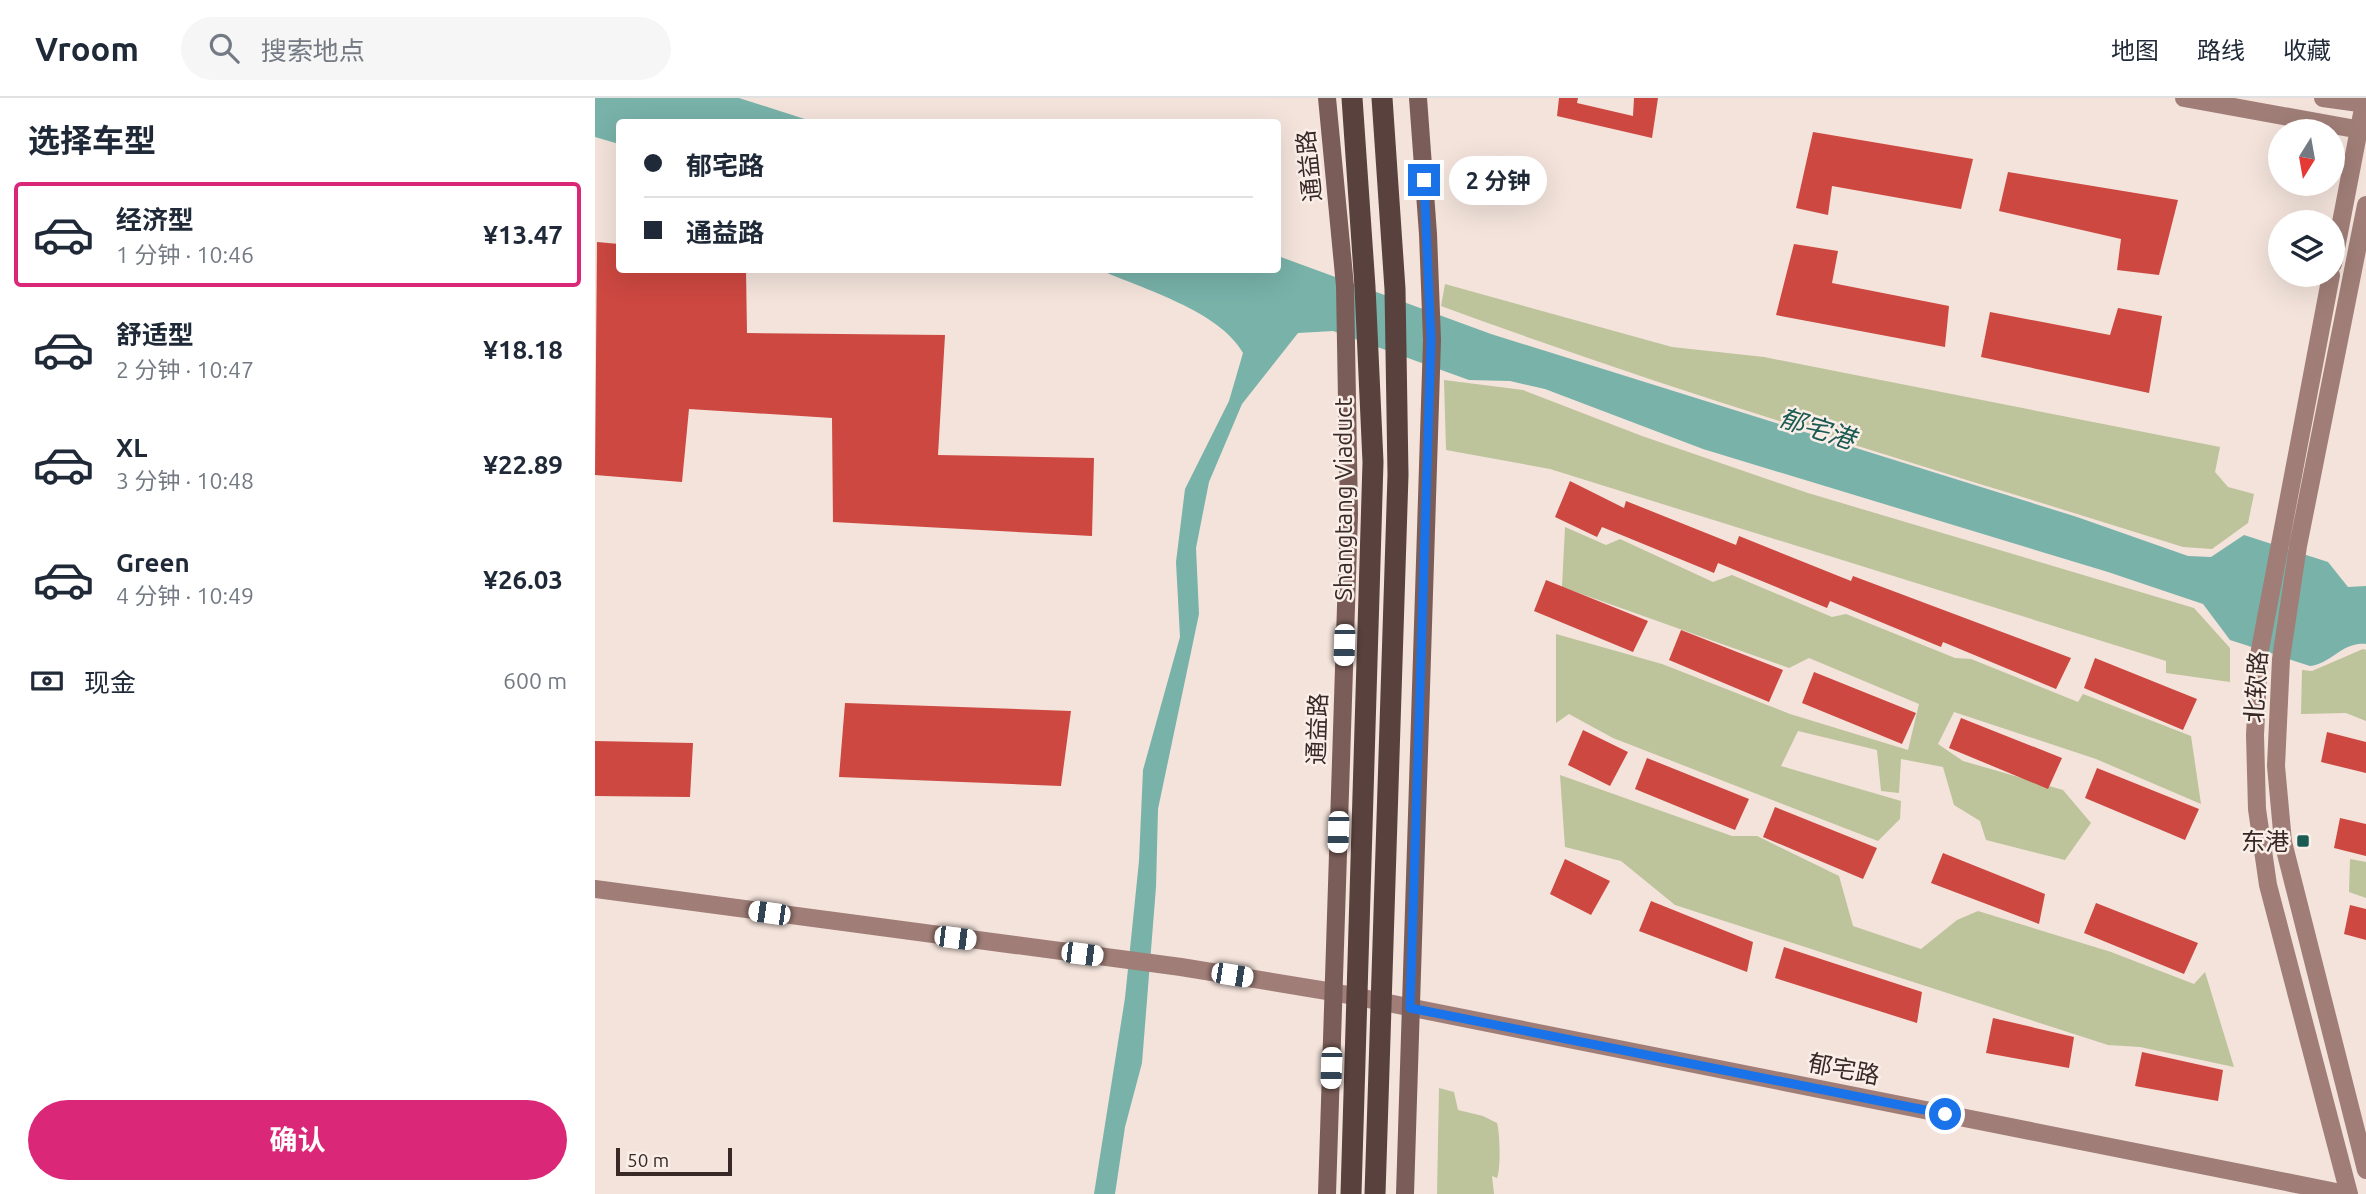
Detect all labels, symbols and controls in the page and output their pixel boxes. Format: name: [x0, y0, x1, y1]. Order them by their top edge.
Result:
search box: [181, 17, 671, 80]
icon: search: [205, 29, 243, 67]
text: Vroom: [35, 30, 139, 67]
text: 搜索地点: [261, 36, 365, 65]
text: 地图: [2111, 37, 2159, 64]
text: 路线: [2197, 37, 2245, 64]
text: 收藏: [2283, 37, 2331, 64]
north arrow: [2268, 119, 2345, 196]
map controls: [2268, 119, 2345, 287]
text: 选择车型: [28, 122, 156, 158]
street label: 通益路: [1292, 129, 1326, 203]
text: 郁宅路: [686, 151, 764, 180]
callout: 2 分钟: [1449, 155, 1547, 204]
route end: [1408, 164, 1440, 196]
text: 2 分钟: [1466, 168, 1530, 193]
icon: car: [32, 203, 95, 266]
text: 经济型: [116, 205, 194, 234]
button: layers: [2268, 210, 2345, 287]
text: 通益路: [686, 218, 764, 247]
text: ¥13.47: [483, 220, 563, 249]
text: 1 分钟 · 10:46: [116, 242, 254, 267]
icon: car: [32, 318, 95, 381]
text: 舒适型: [116, 320, 194, 349]
text: ¥18.18: [483, 335, 563, 364]
text: 2 分钟 · 10:47: [116, 357, 254, 382]
street label: Shangtang Viaduct: [1330, 397, 1357, 601]
water label: 郁宅港: [1775, 402, 1862, 455]
icon: car: [32, 433, 95, 496]
text: XL: [116, 433, 147, 462]
text: ¥22.89: [483, 450, 563, 479]
text: 3 分钟 · 10:48: [116, 468, 254, 493]
icon: car: [32, 548, 95, 611]
text: Green: [116, 548, 190, 577]
text: ¥26.03: [483, 565, 563, 594]
text: 4 分钟 · 10:49: [116, 583, 254, 608]
car: [1333, 624, 1356, 666]
street label: 北软路: [2240, 650, 2272, 724]
icon: cash: [28, 662, 66, 700]
text: 现金: [84, 668, 136, 697]
text: 600 m: [503, 668, 567, 693]
street label: 通益路: [1302, 693, 1332, 765]
car: [1327, 811, 1350, 853]
place label: 东港: [2241, 828, 2289, 855]
marker: 东港: [2295, 833, 2311, 849]
car: [747, 900, 792, 926]
car: [933, 925, 978, 951]
car: [1060, 941, 1105, 967]
car: [1210, 961, 1255, 989]
car: [1320, 1047, 1343, 1089]
street label: 郁宅路: [1806, 1049, 1882, 1089]
route start: [1929, 1098, 1961, 1130]
button: 确认: [28, 1100, 567, 1180]
scale bar: [616, 1145, 731, 1177]
text: 50 m: [627, 1149, 669, 1171]

